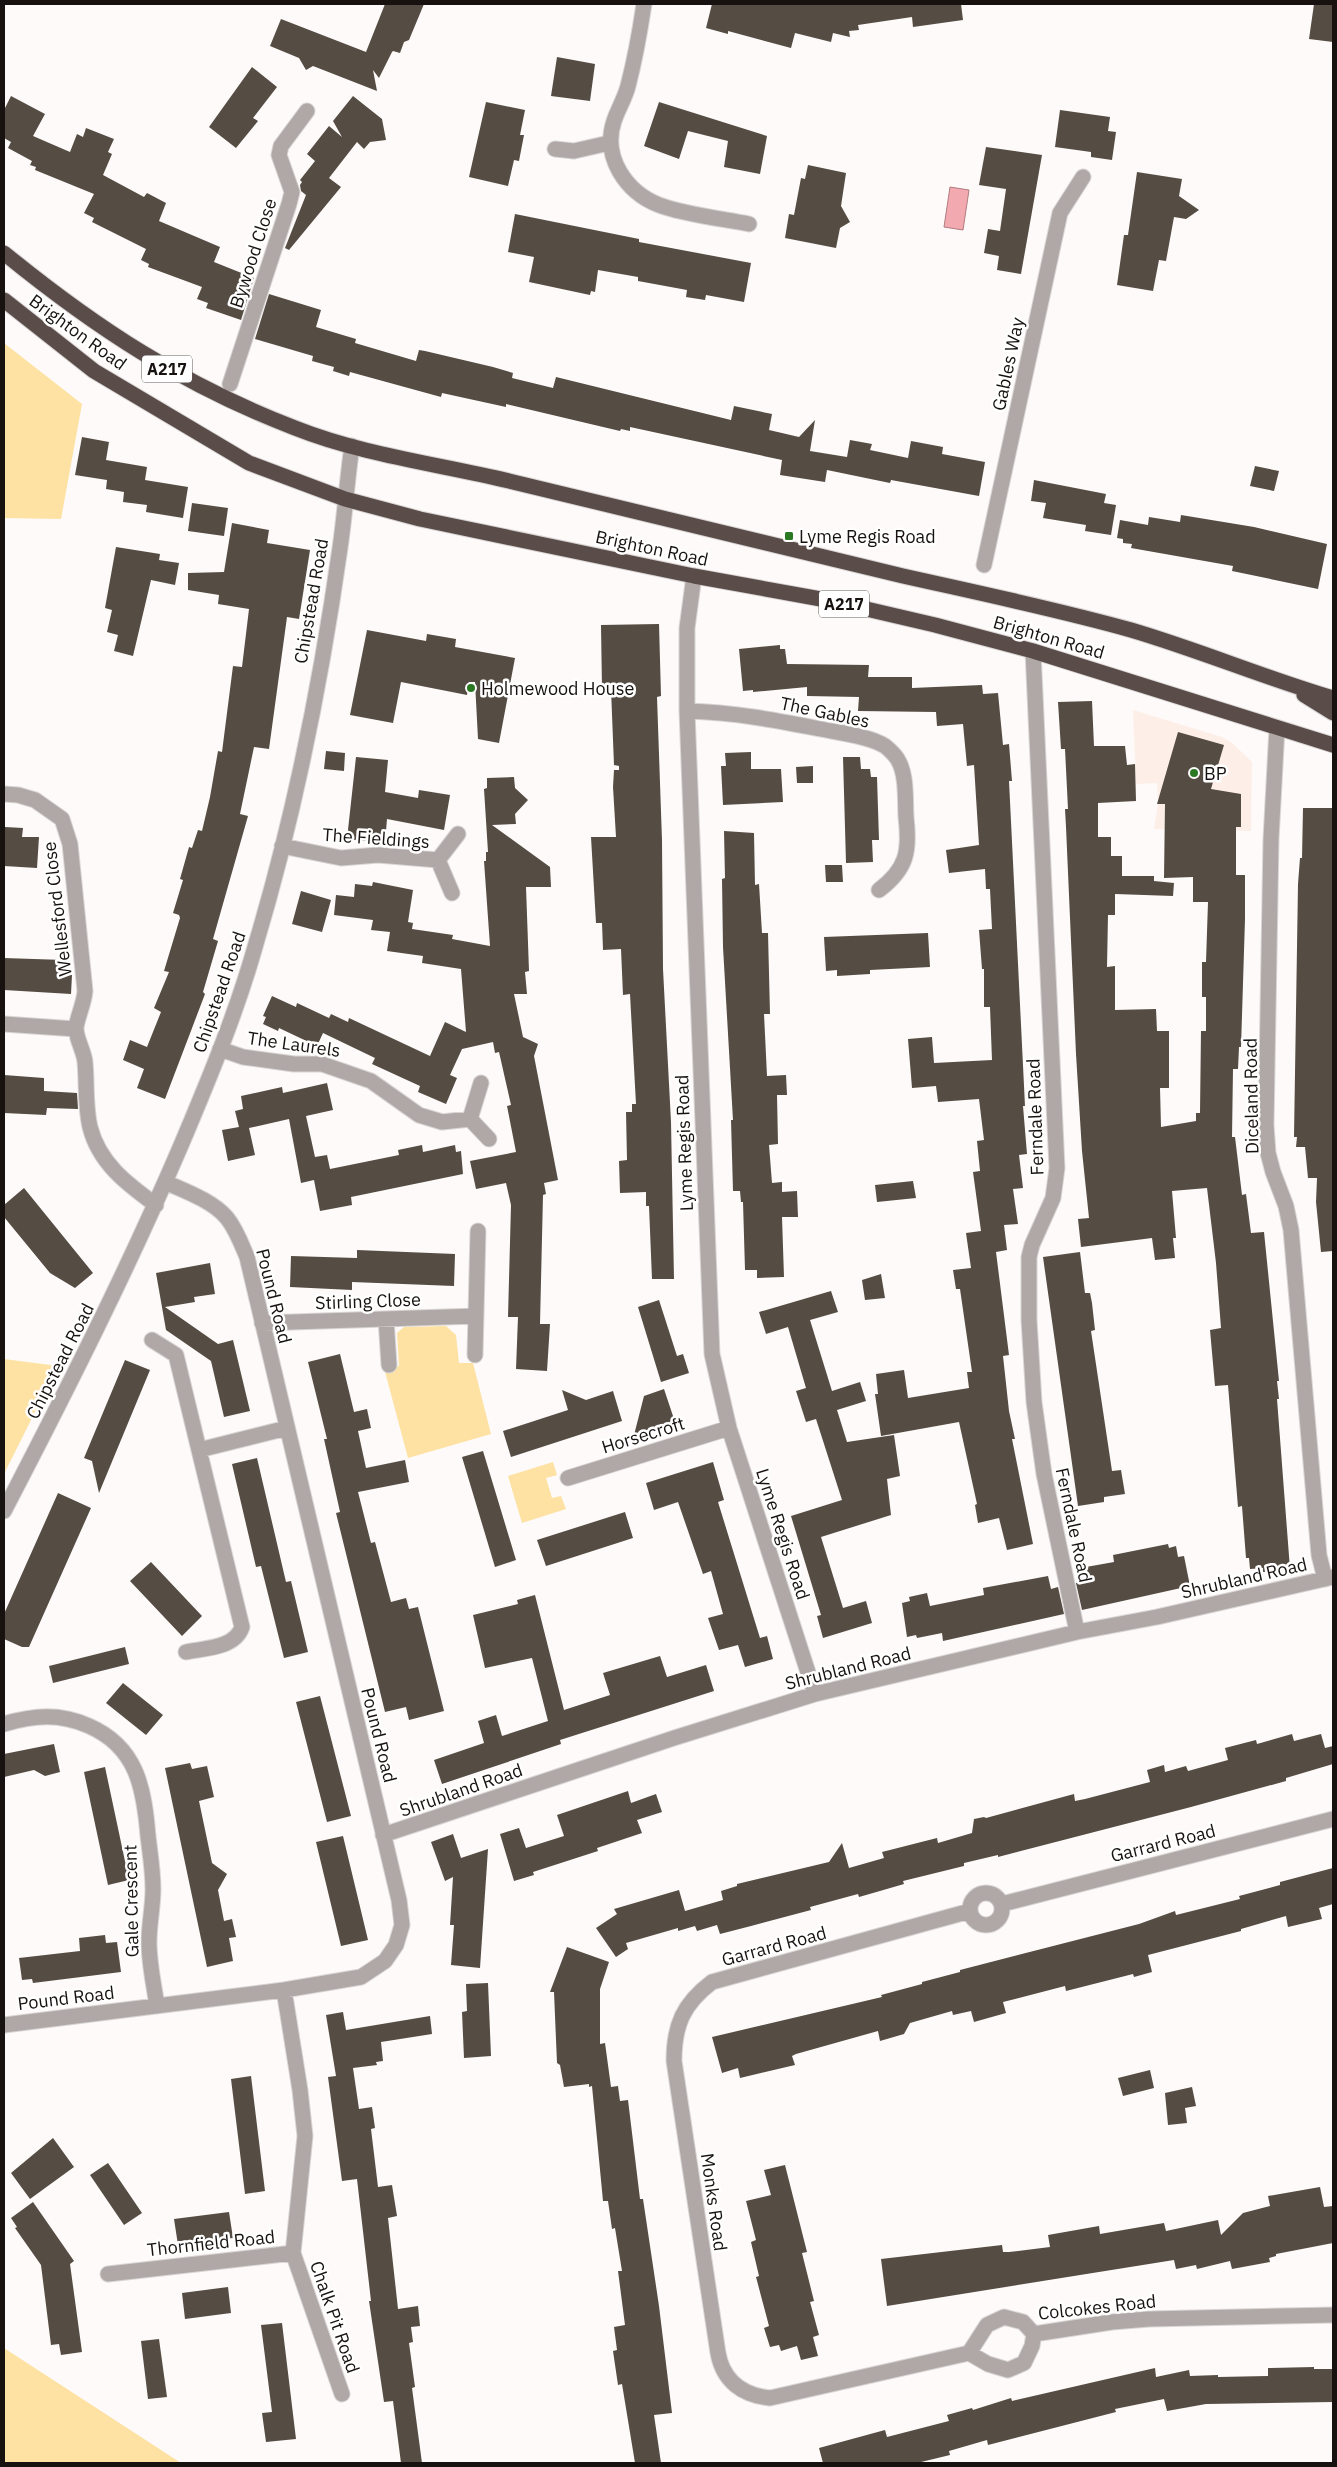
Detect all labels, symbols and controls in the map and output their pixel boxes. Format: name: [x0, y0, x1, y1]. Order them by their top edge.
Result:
street label: Bywood Close: [224, 195, 282, 311]
street label: Brighton Road: [25, 289, 131, 375]
street label: Gables Way: [987, 315, 1029, 413]
road number: A217: [142, 356, 192, 382]
street label: Brighton Road: [593, 525, 711, 571]
place label: Lyme Regis Road: [799, 525, 936, 548]
marker: Lyme Regis Road: [783, 530, 795, 542]
street label: Chipstead Road: [289, 537, 333, 665]
road number: A217: [819, 590, 869, 618]
street label: Brighton Road: [991, 610, 1107, 664]
place label: Holmewood House: [481, 677, 635, 700]
marker: Holmewood House: [465, 682, 477, 694]
street label: The Gables: [778, 691, 872, 733]
place label: BP: [1204, 762, 1227, 785]
marker: BP: [1188, 767, 1200, 779]
street label: The Fieldings: [322, 823, 430, 853]
street label: Wellesford Close: [37, 840, 77, 978]
street label: Chipstead Road: [187, 928, 251, 1056]
street label: The Laurels: [246, 1026, 342, 1062]
street label: Diceland Road: [1238, 1038, 1264, 1154]
street label: Ferndale Road: [1021, 1058, 1049, 1176]
street label: Lyme Regis Road: [670, 1074, 698, 1212]
street label: Pound Road: [251, 1246, 297, 1346]
street label: Stirling Close: [315, 1288, 422, 1314]
street label: Chipstead Road: [21, 1299, 99, 1423]
street label: Horsecroft: [599, 1411, 687, 1459]
street label: Lyme Regis Road: [751, 1465, 815, 1603]
street label: Ferndale Road: [1051, 1465, 1097, 1585]
street label: Shrubland Road: [1179, 1552, 1309, 1604]
street label: Shrubland Road: [783, 1641, 913, 1695]
street label: Pound Road: [356, 1685, 402, 1785]
street label: Shrubland Road: [396, 1758, 526, 1822]
street label: Garrard Road: [1108, 1819, 1218, 1867]
street label: Gale Crescent: [119, 1844, 143, 1958]
street label: Garrard Road: [719, 1921, 829, 1971]
street label: Pound Road: [16, 1981, 116, 2015]
street label: Monks Road: [696, 2152, 732, 2252]
street label: Thornfield Road: [146, 2225, 276, 2261]
street label: Chalk Pit Road: [305, 2258, 365, 2376]
street label: Colcokes Road: [1037, 2289, 1157, 2325]

